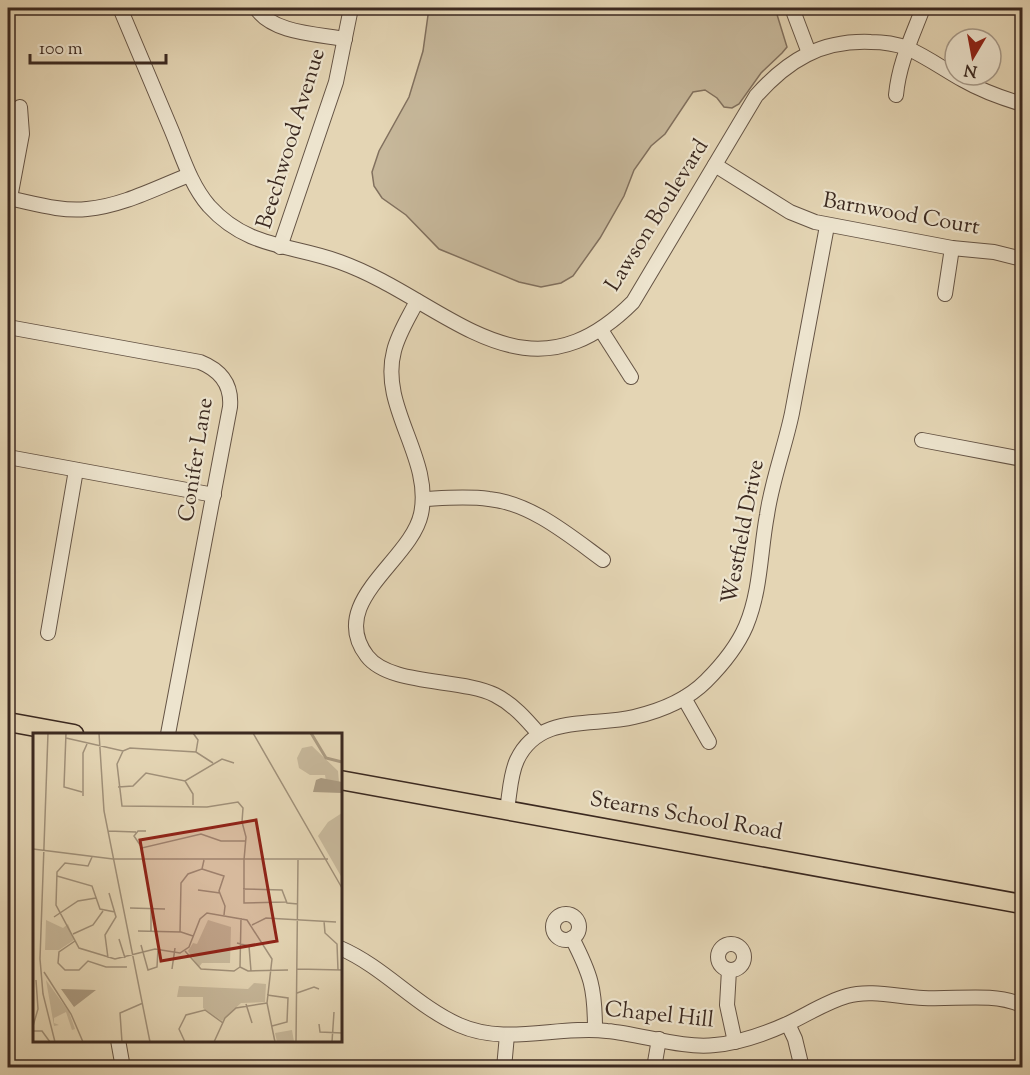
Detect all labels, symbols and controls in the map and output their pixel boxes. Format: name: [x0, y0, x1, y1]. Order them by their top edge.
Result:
scale bar: [30, 27, 166, 65]
north arrow: [943, 27, 1003, 87]
text: 100 m: [39, 37, 83, 63]
street label: Beechwood Avenue: [249, 45, 335, 233]
text: N: [962, 57, 979, 82]
street label: Lawson Boulevard: [598, 134, 718, 298]
street label: Barnwood Court: [820, 185, 982, 245]
street label: Conifer Lane: [171, 396, 223, 524]
street label: Westfield Drive: [714, 457, 774, 607]
inset map: [33, 733, 342, 1042]
street label: Stearns School Road: [587, 784, 785, 850]
street label: Chapel Hill: [603, 994, 715, 1038]

